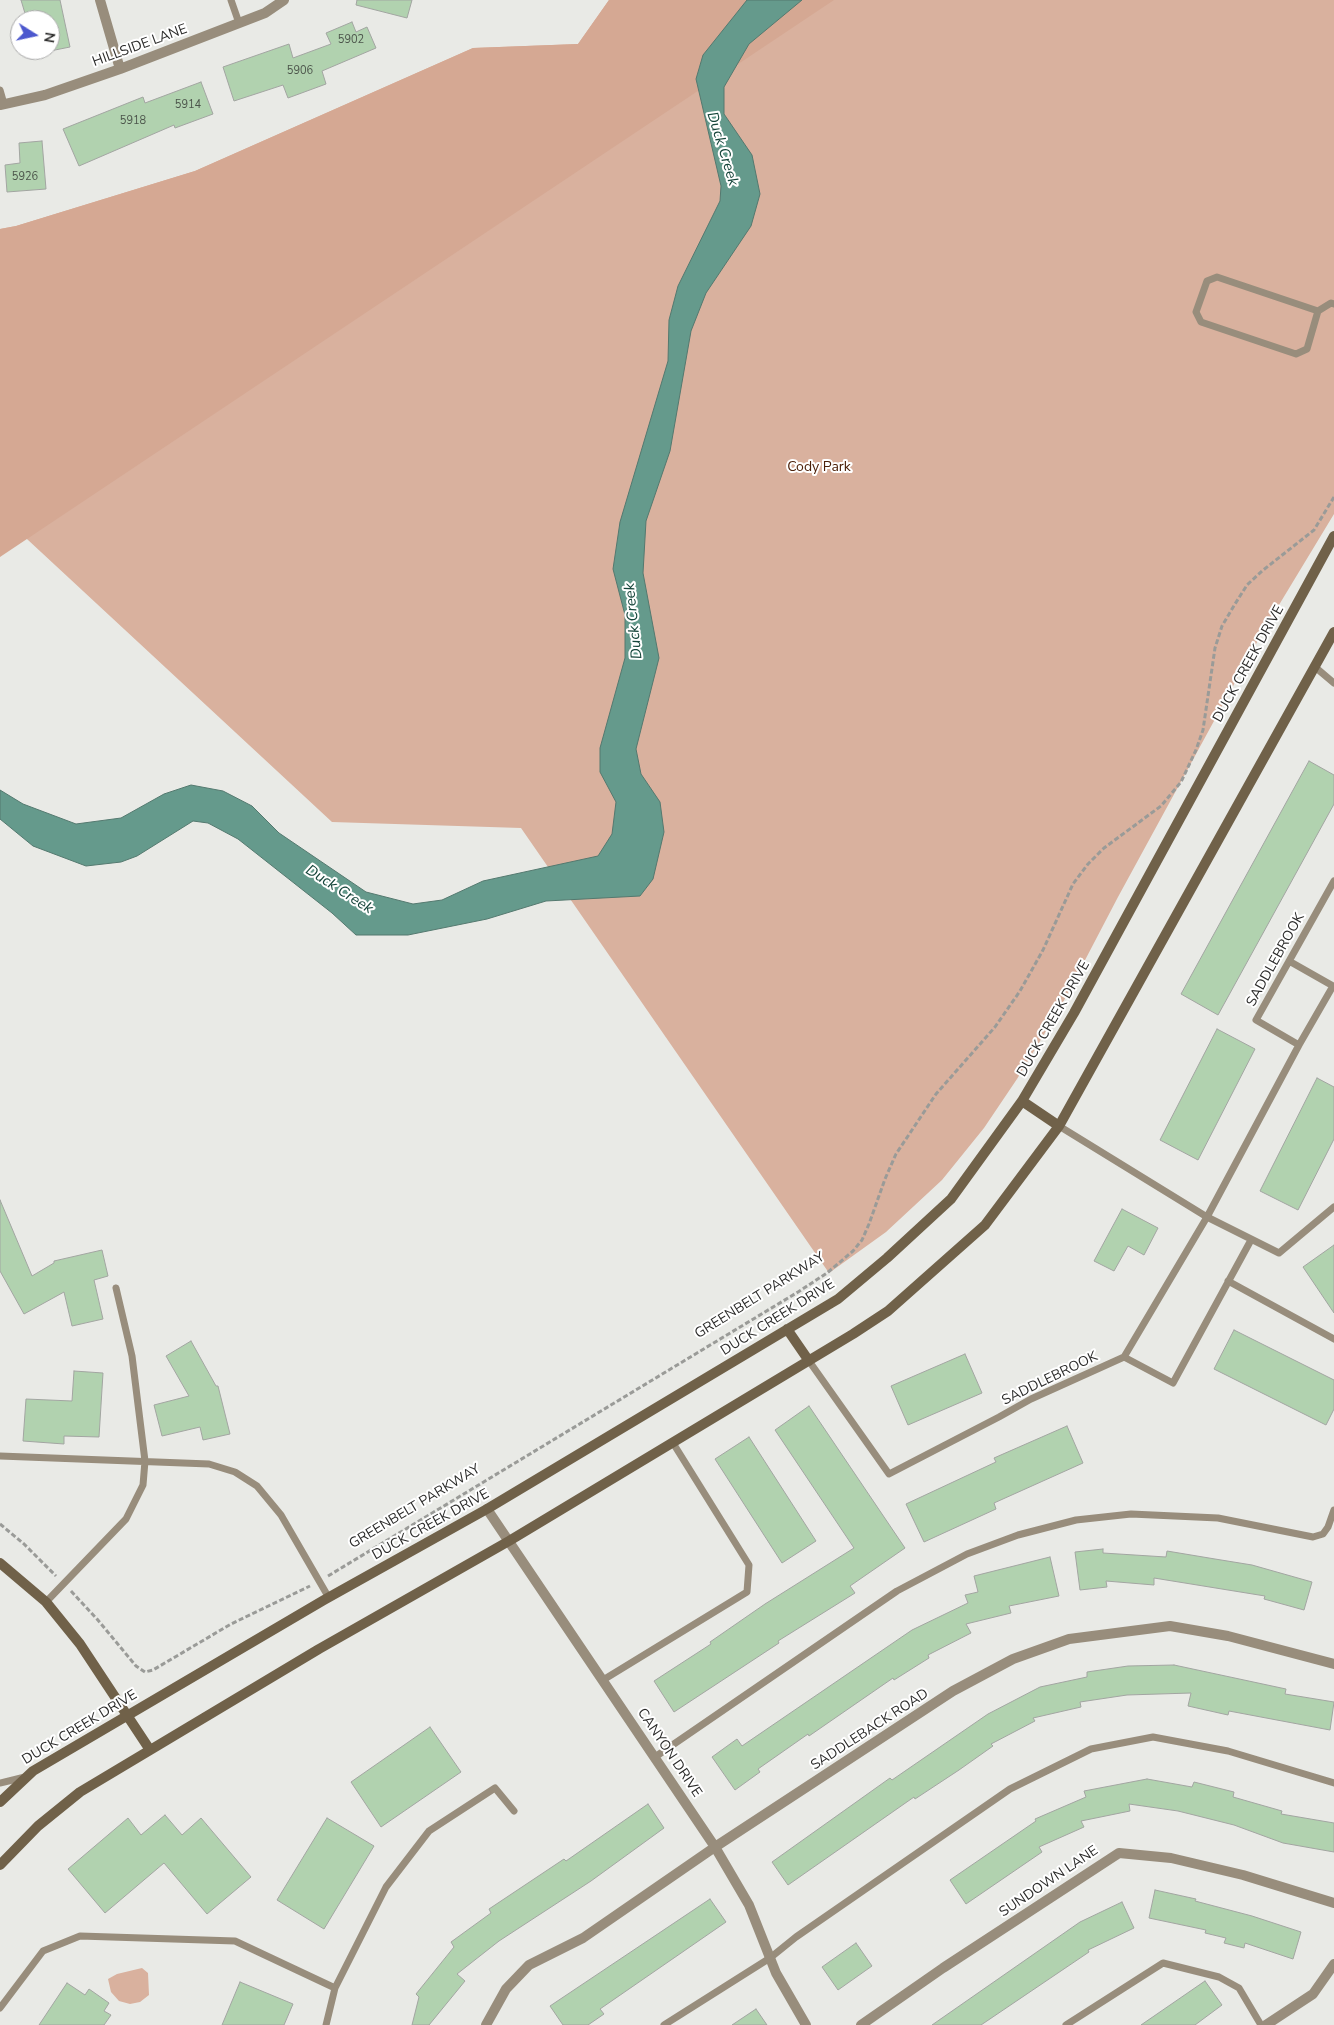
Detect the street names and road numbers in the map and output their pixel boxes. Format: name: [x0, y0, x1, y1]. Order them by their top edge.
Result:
street label: HILLSIDE LANE: [90, 21, 190, 71]
street label: DUCK CREEK DRIVE: [1210, 603, 1288, 725]
street label: SADDLEBROOK: [1243, 910, 1309, 1010]
street label: DUCK CREEK DRIVE: [1014, 958, 1094, 1080]
street label: GREENBELT PARKWAY: [692, 1249, 828, 1343]
street label: DUCK CREEK DRIVE: [718, 1276, 838, 1360]
street label: SADDLEBROOK: [999, 1349, 1101, 1409]
street label: GREENBELT PARKWAY: [346, 1461, 484, 1553]
street label: DUCK CREEK DRIVE: [370, 1486, 492, 1564]
street label: SADDLEBACK ROAD: [808, 1686, 932, 1774]
street label: DUCK CREEK DRIVE: [20, 1687, 140, 1769]
street label: CANYON DRIVE: [633, 1705, 705, 1801]
street label: SUNDOWN LANE: [996, 1843, 1102, 1921]

